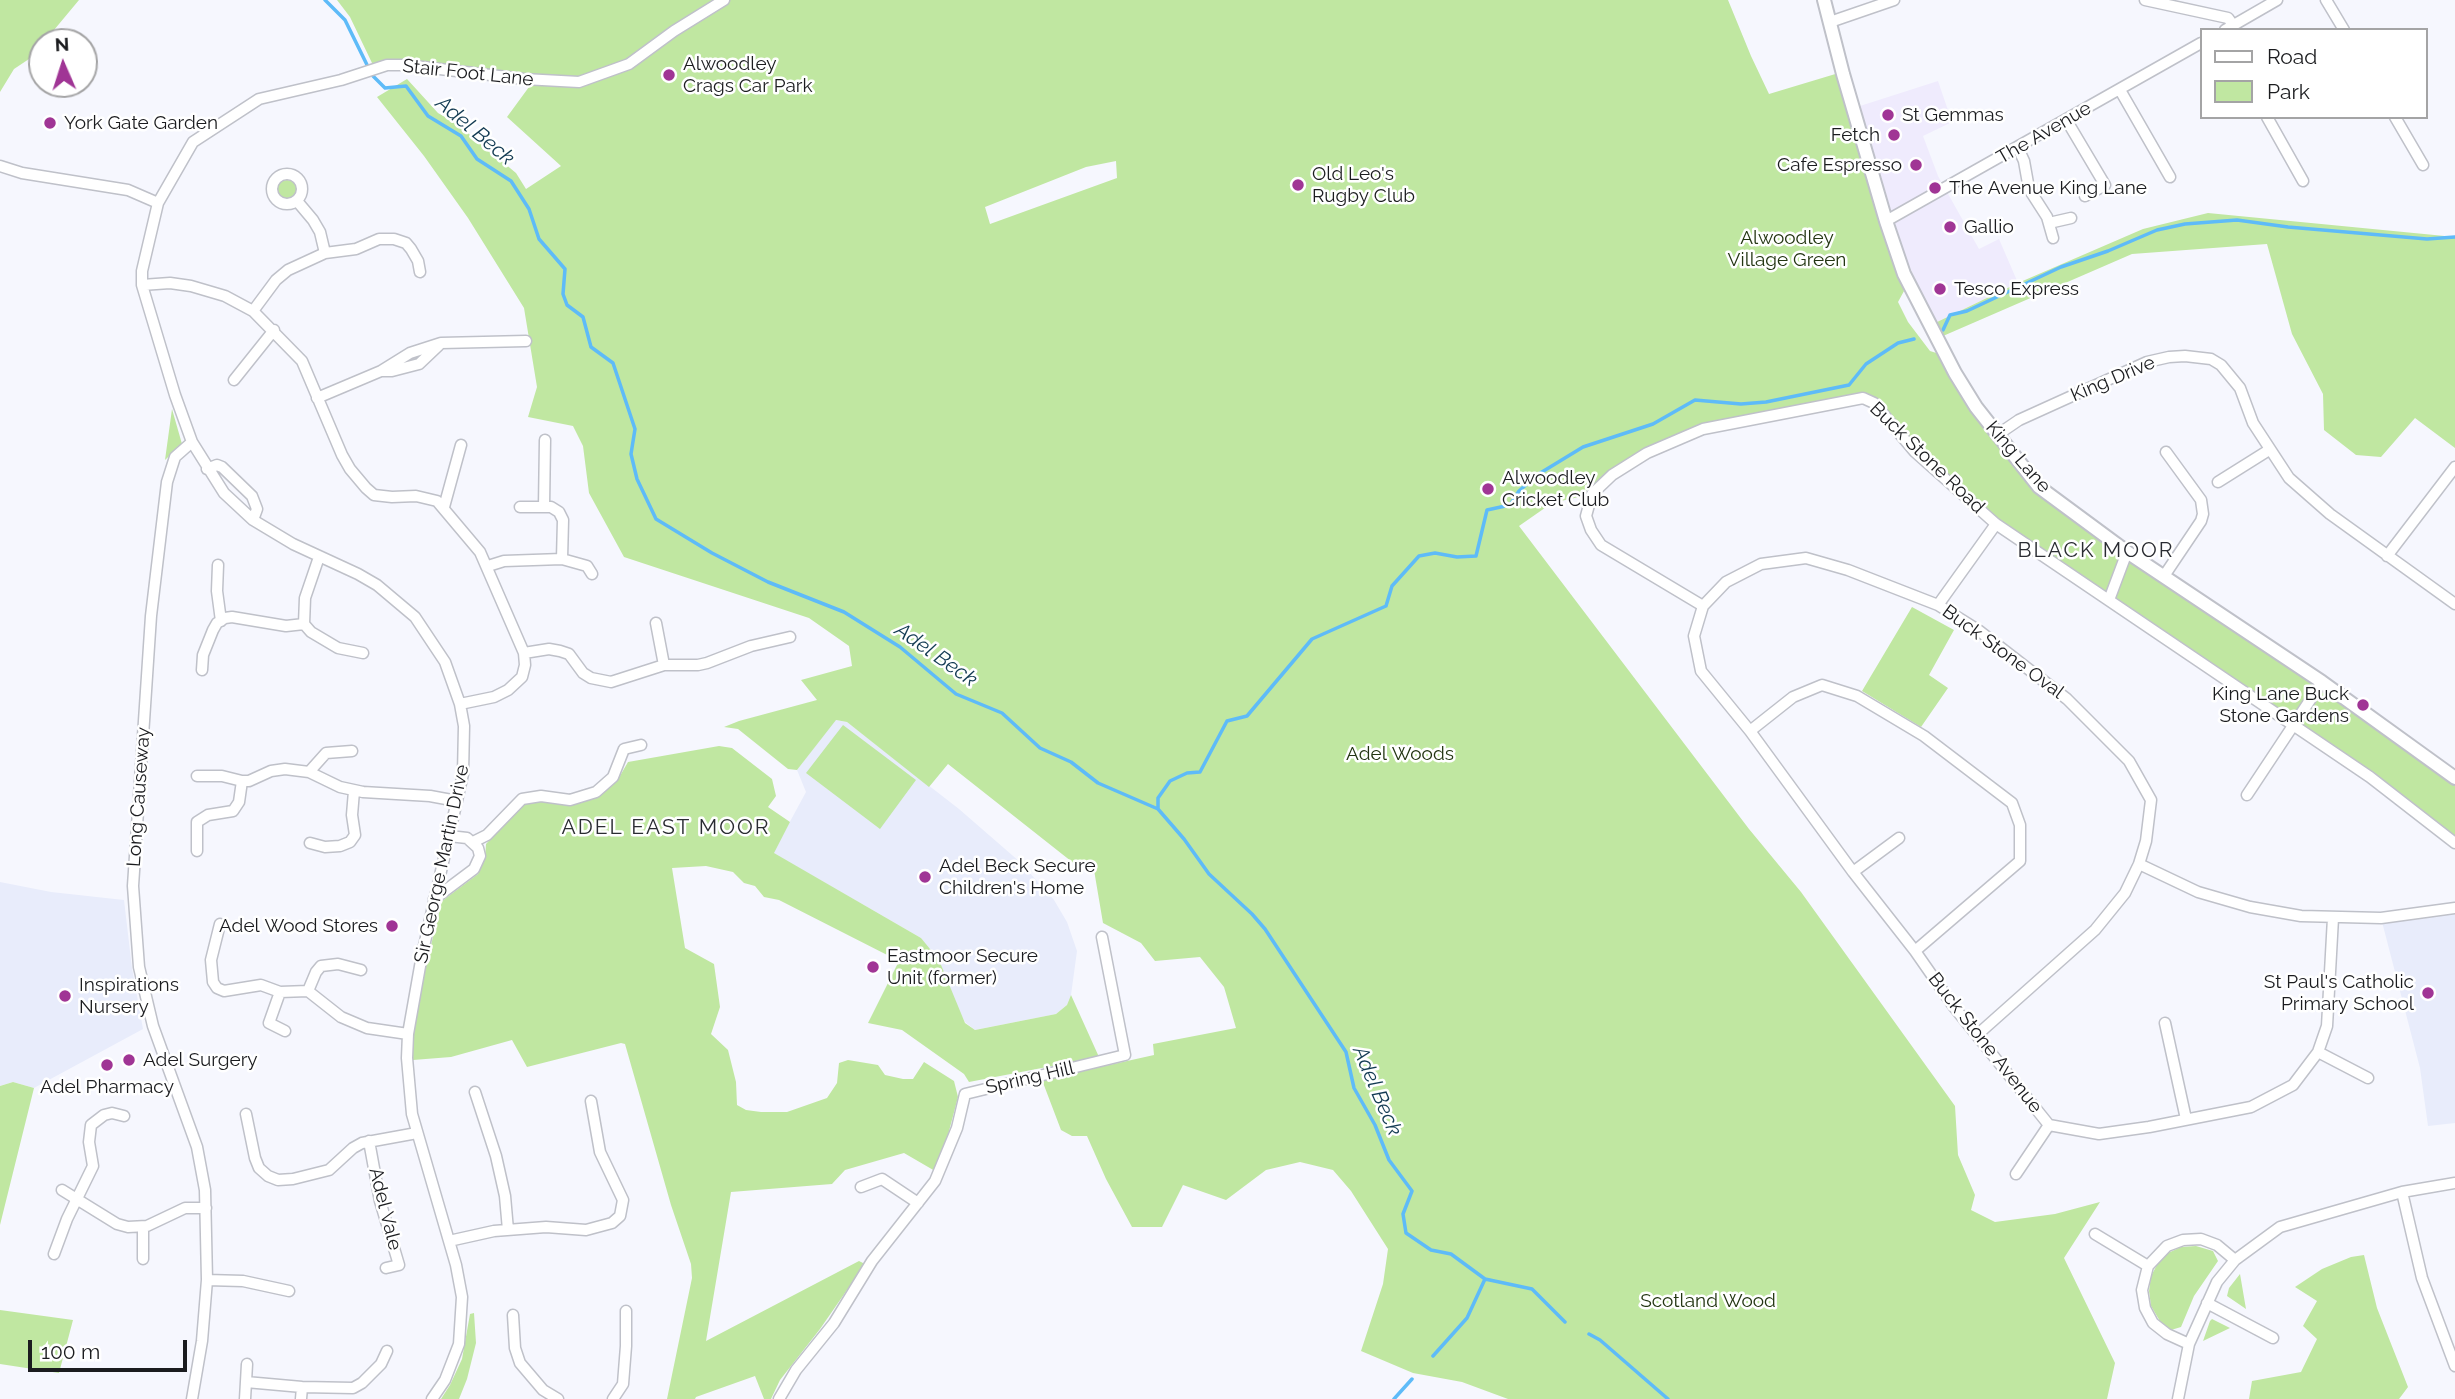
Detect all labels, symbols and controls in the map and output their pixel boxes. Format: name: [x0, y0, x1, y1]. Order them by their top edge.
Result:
north arrow: [28, 28, 98, 98]
legend: [2200, 28, 2427, 119]
text: N: [54, 33, 70, 55]
text: Road: [2267, 44, 2317, 69]
place label: Alwoodley Crags Car Park: [683, 53, 812, 97]
street label: Stair Foot Lane: [401, 55, 535, 91]
marker: Alwoodley Crags Car Park: [661, 67, 677, 83]
text: Park: [2267, 79, 2310, 104]
water label: Adel Beck: [431, 91, 519, 171]
street label: The Avenue: [1993, 97, 2095, 169]
place label: St Gemmas: [1902, 104, 2004, 126]
marker: St Gemmas: [1880, 107, 1896, 123]
place label: York Gate Garden: [64, 112, 218, 134]
marker: York Gate Garden: [42, 115, 58, 131]
place label: Fetch: [1831, 124, 1880, 146]
marker: Fetch: [1886, 127, 1902, 143]
place label: Cafe Espresso: [1777, 154, 1902, 176]
marker: Cafe Espresso: [1908, 157, 1924, 173]
place label: Old Leo's Rugby Club: [1312, 163, 1415, 207]
marker: Old Leo's Rugby Club: [1290, 177, 1306, 193]
place label: The Avenue King Lane: [1949, 177, 2147, 199]
marker: The Avenue King Lane: [1927, 180, 1943, 196]
place label: Gallio: [1964, 216, 2014, 238]
marker: Gallio: [1942, 219, 1958, 235]
park label: Alwoodley Village Green: [1728, 227, 1846, 271]
place label: Tesco Express: [1954, 278, 2079, 300]
marker: Tesco Express: [1932, 281, 1948, 297]
street label: King Drive: [2067, 351, 2159, 407]
street label: Buck Stone Road: [1865, 397, 1989, 519]
street label: King Lane: [1981, 416, 2055, 498]
place label: Alwoodley Cricket Club: [1502, 467, 1609, 511]
marker: Alwoodley Cricket Club: [1480, 481, 1496, 497]
district label: BLACK MOOR: [2019, 538, 2173, 564]
street label: Buck Stone Oval: [1938, 600, 2068, 704]
water label: Adel Beck: [890, 617, 982, 693]
place label: King Lane Buck Stone Gardens: [2212, 683, 2349, 727]
marker: King Lane Buck Stone Gardens: [2355, 697, 2371, 713]
street label: Long Causeway: [123, 726, 155, 868]
park label: Adel Woods: [1346, 743, 1454, 765]
street label: Sir George Martin Drive: [410, 762, 474, 966]
district label: ADEL EAST MOOR: [563, 815, 769, 841]
place label: Adel Beck Secure Children's Home: [939, 855, 1096, 899]
marker: Adel Beck Secure Children's Home: [917, 869, 933, 885]
place label: Adel Wood Stores: [219, 915, 378, 937]
marker: Adel Wood Stores: [384, 918, 400, 934]
place label: Eastmoor Secure Unit (former): [887, 945, 1038, 989]
marker: Eastmoor Secure Unit (former): [865, 959, 881, 975]
street label: Buck Stone Avenue: [1923, 968, 2047, 1118]
place label: St Paul's Catholic Primary School: [2264, 971, 2414, 1015]
place label: Inspirations Nursery: [79, 974, 179, 1018]
marker: St Paul's Catholic Primary School: [2420, 985, 2436, 1001]
marker: Inspirations Nursery: [57, 988, 73, 1004]
water label: Adel Beck: [1347, 1042, 1407, 1140]
place label: Adel Surgery: [143, 1049, 258, 1071]
marker: Adel Surgery: [121, 1052, 137, 1068]
marker: Adel Pharmacy: [99, 1057, 115, 1073]
street label: Spring Hill: [983, 1057, 1077, 1099]
place label: Adel Pharmacy: [40, 1076, 174, 1098]
street label: Adel Vale: [364, 1165, 406, 1253]
park label: Scotland Wood: [1640, 1290, 1776, 1312]
scale bar: [32, 1326, 191, 1370]
text: 100 m: [41, 1339, 100, 1364]

